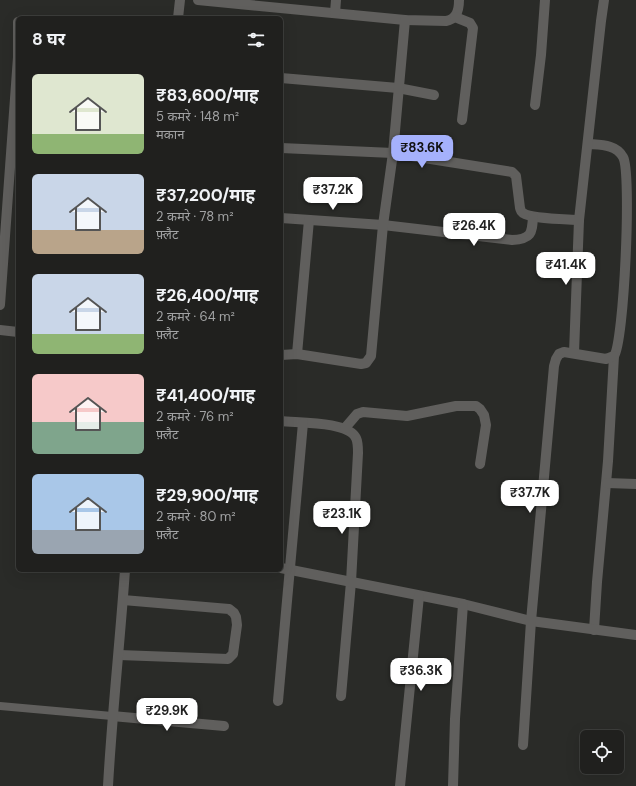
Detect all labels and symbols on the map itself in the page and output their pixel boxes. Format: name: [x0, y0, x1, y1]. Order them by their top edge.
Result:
pin: ₹83.6K: [389, 135, 455, 169]
pin: ₹37.2K: [300, 177, 366, 211]
pin: ₹26.4K: [441, 213, 507, 247]
pin: ₹41.4K: [533, 252, 599, 286]
pin: ₹37.7K: [497, 480, 563, 514]
pin: ₹23.1K: [309, 501, 375, 535]
pin: ₹36.3K: [388, 658, 454, 692]
pin: ₹29.9K: [134, 698, 200, 732]

